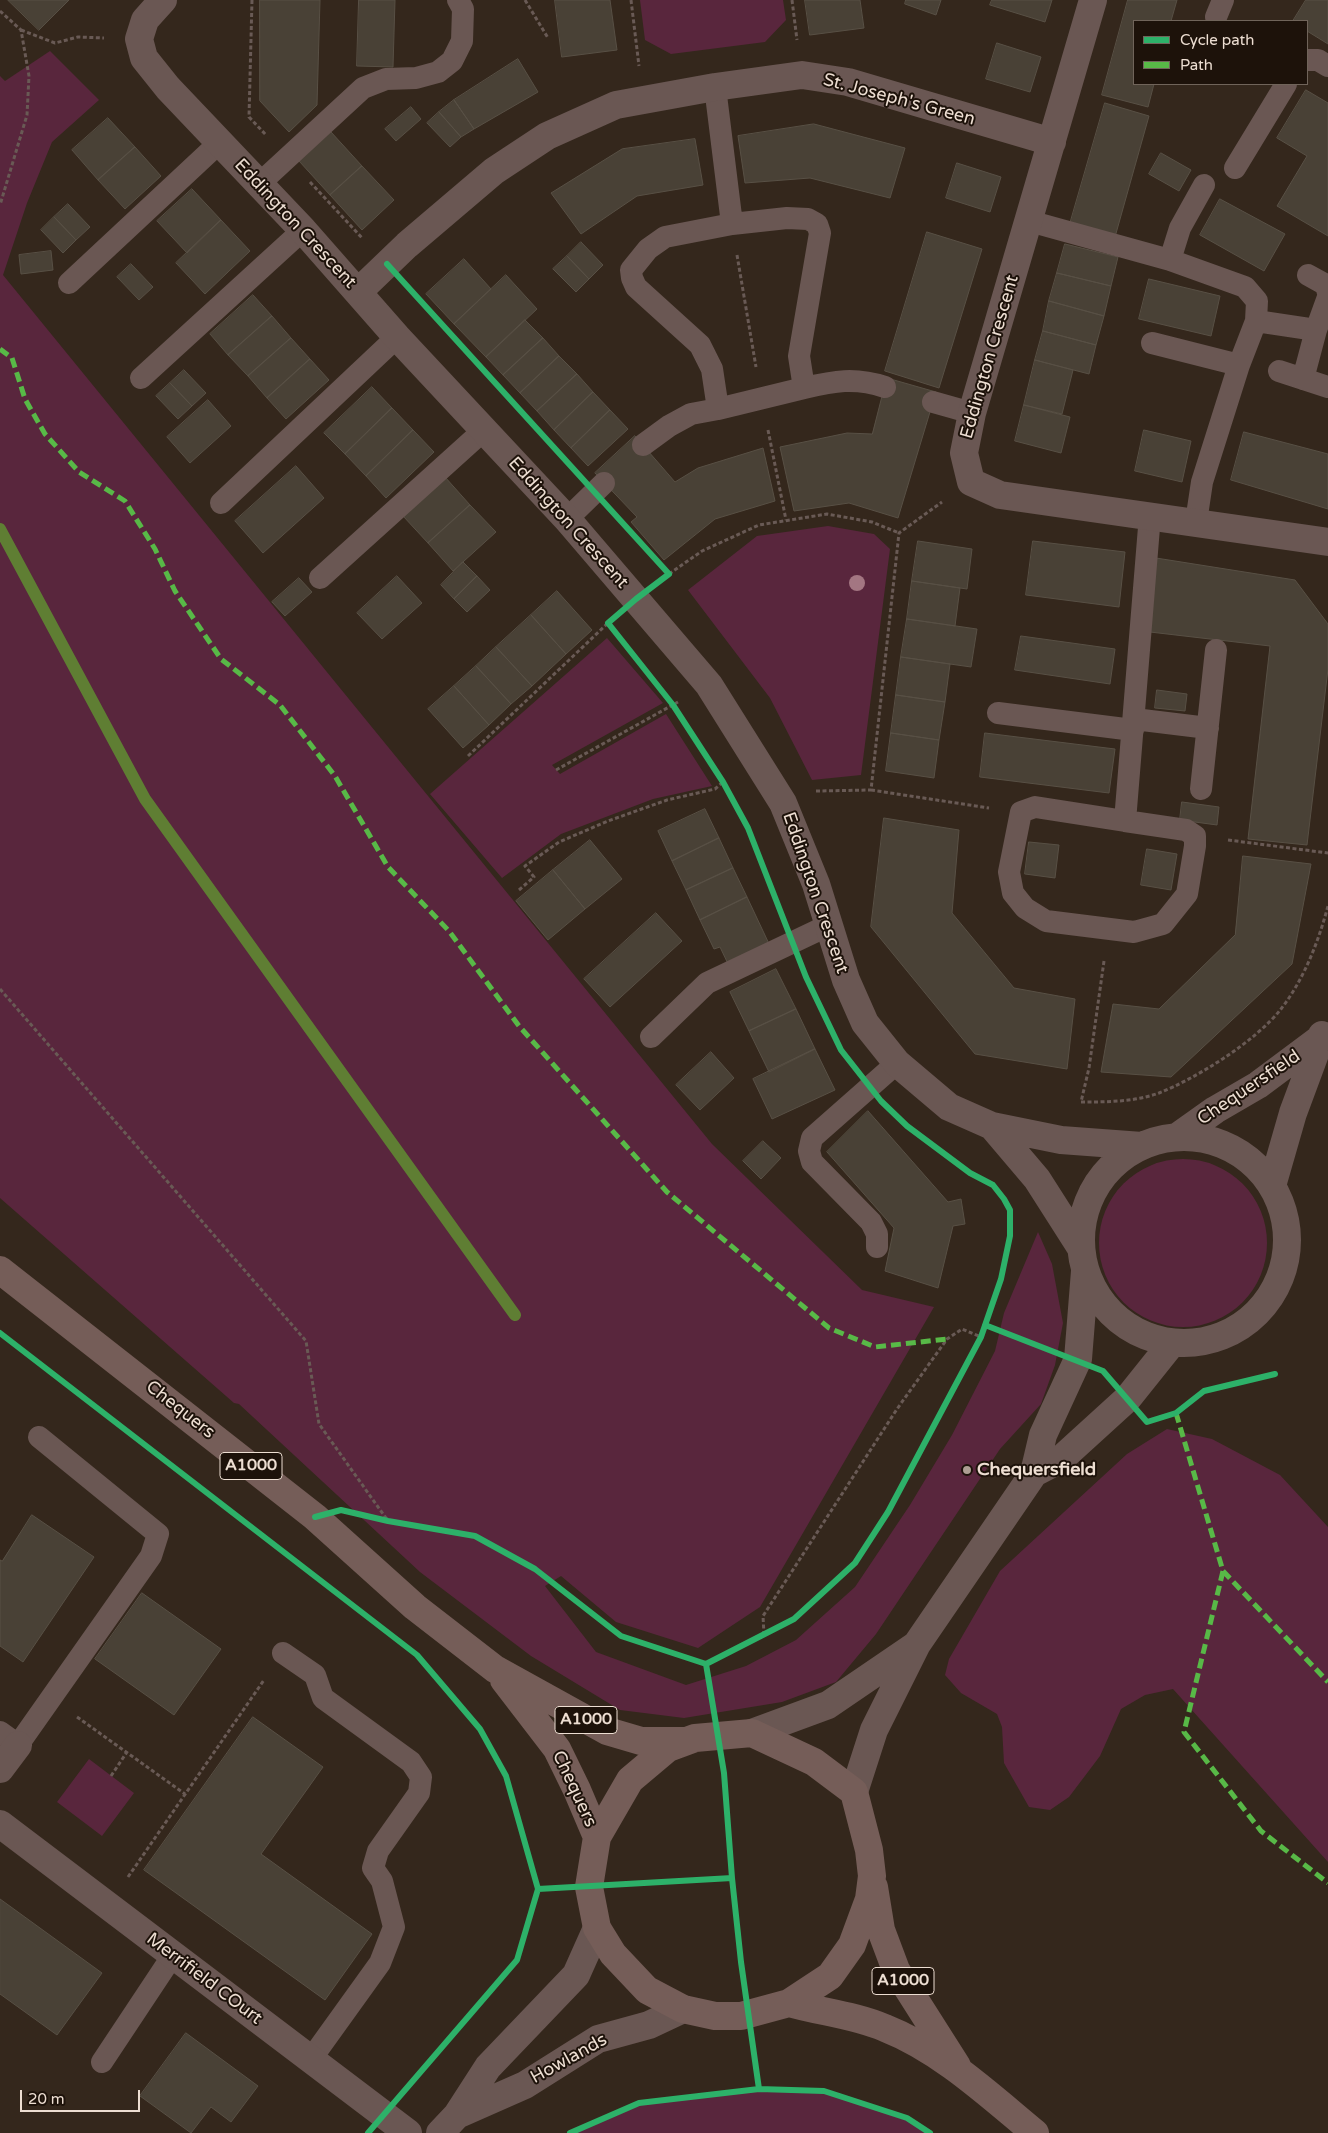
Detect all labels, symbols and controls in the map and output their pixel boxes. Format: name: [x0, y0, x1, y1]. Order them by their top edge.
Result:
legend: [1133, 20, 1308, 85]
text: Cycle path: [1180, 31, 1254, 49]
text: Path: [1180, 56, 1213, 74]
street label: St. Joseph's Green: [821, 69, 977, 131]
street label: Eddington Crescent: [229, 155, 361, 293]
street label: Eddington Crescent: [956, 273, 1024, 441]
street label: Eddington Crescent: [503, 453, 633, 593]
street label: Eddington Crescent: [777, 809, 853, 977]
street label: Chequersfield: [1194, 1046, 1304, 1130]
street label: Chequers: [141, 1376, 219, 1444]
road number: A1000: [220, 1452, 282, 1480]
place label: Chequersfield: [977, 1459, 1096, 1481]
marker: Chequersfield: [961, 1464, 973, 1476]
road number: A1000: [555, 1706, 617, 1734]
street label: Chequers: [547, 1747, 601, 1831]
street label: Merrifield COurt: [142, 1929, 266, 2029]
road number: A1000: [872, 1968, 934, 1994]
street label: Howlands: [527, 2029, 611, 2089]
scale bar: [22, 2080, 142, 2112]
text: 20 m: [28, 2090, 65, 2108]

